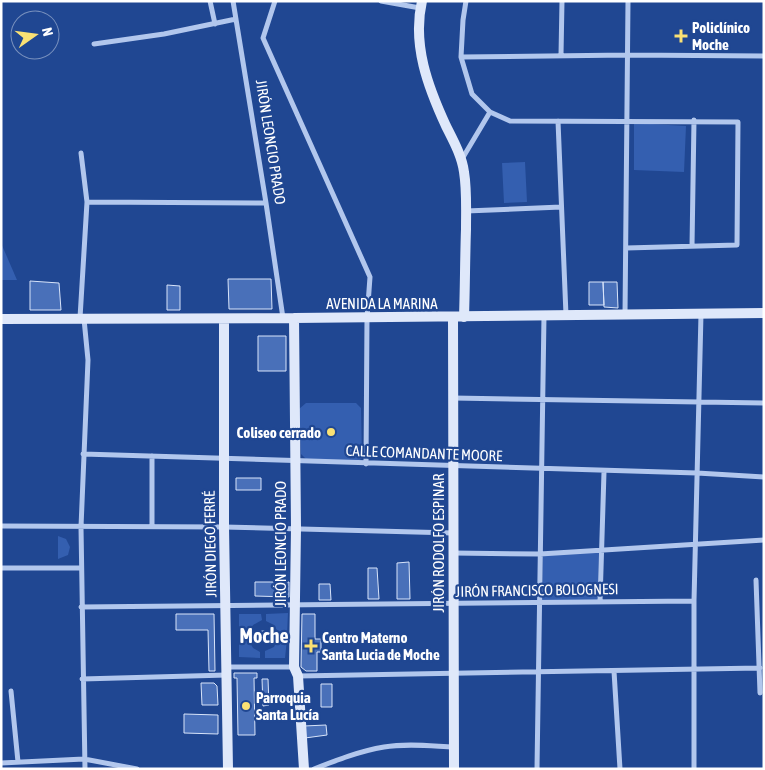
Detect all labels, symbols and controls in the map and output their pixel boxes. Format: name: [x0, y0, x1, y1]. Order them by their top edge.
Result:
north arrow: [10, 10, 60, 60]
place label: Policlínico Moche: [692, 19, 750, 53]
text: N: [39, 26, 56, 38]
marker: Policlínico Moche: [674, 29, 688, 43]
street label: JIRÓN LEONCIO PRADO: [253, 78, 289, 206]
street label: AVENIDA LA MARINA: [326, 295, 438, 312]
place label: Coliseo cerrado: [237, 424, 321, 441]
marker: Coliseo cerrado: [325, 426, 337, 438]
street label: CALLE COMANDANTE MOORE: [345, 442, 503, 464]
street label: JIRÓN RODOLFO ESPINAR: [430, 473, 447, 613]
street label: JIRÓN LEONCIO PRADO: [272, 481, 289, 607]
street label: JIRÓN DIEGO FERRÉ: [201, 490, 219, 598]
street label: JIRÓN FRANCISCO BOLOGNESI: [455, 580, 619, 600]
district label: Moche: [240, 624, 288, 647]
place label: Centro Materno Santa Lucia de Moche: [322, 629, 440, 663]
marker: Centro Materno Santa Lucia de Moche: [304, 639, 318, 653]
place label: Parroquia Santa Lucía: [256, 689, 319, 723]
marker: Parroquia Santa Lucía: [240, 700, 252, 712]

